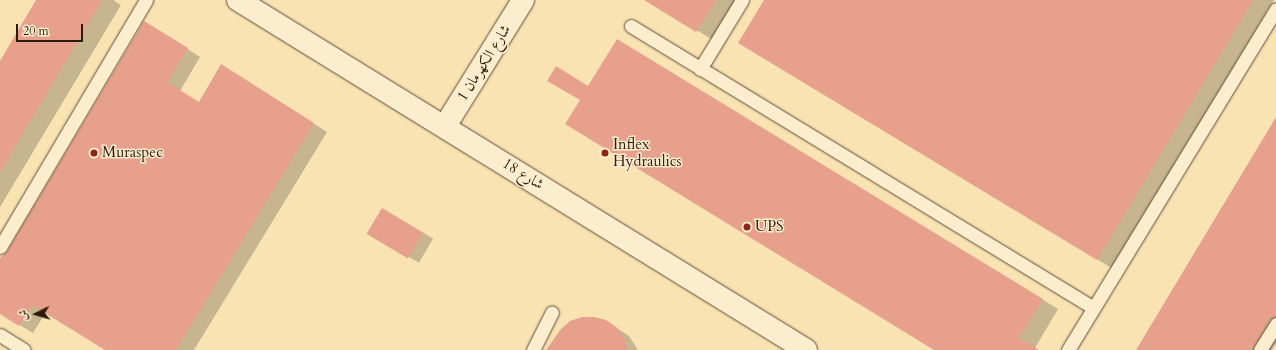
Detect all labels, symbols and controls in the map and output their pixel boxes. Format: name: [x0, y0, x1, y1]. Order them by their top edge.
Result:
scale bar: [18, 16, 85, 42]
street label: شارع الكهرمان 1: [453, 21, 515, 105]
text: 20 m: [23, 23, 49, 39]
place label: Inflex Hydraulics: [613, 135, 682, 170]
place label: Muraspec: [102, 144, 163, 162]
marker: Muraspec: [89, 148, 99, 158]
marker: Inflex Hydraulics: [600, 148, 610, 158]
street label: شارع 18: [499, 154, 547, 194]
place label: UPS: [755, 218, 784, 236]
marker: UPS: [742, 222, 752, 232]
north arrow: [16, 294, 56, 334]
text: ش: [16, 309, 31, 321]

